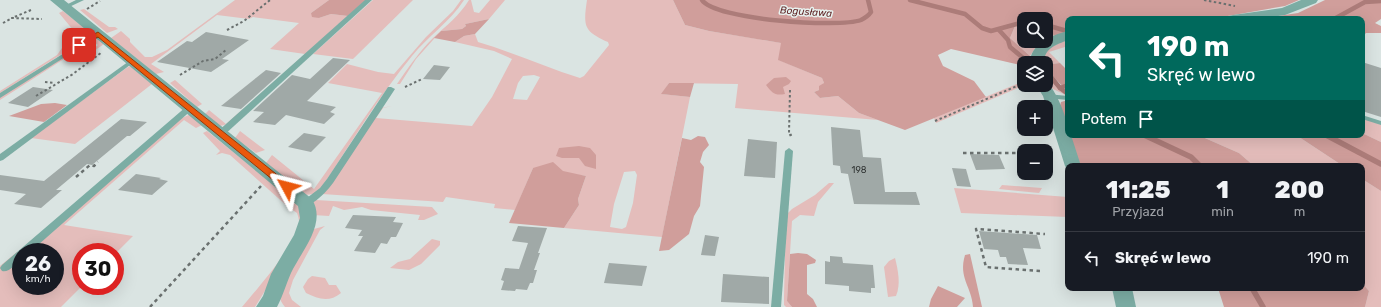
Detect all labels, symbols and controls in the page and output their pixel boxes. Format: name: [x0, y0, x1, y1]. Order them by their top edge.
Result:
water label: Bogusława: [780, 4, 832, 20]
map controls: [1017, 12, 1053, 180]
button: search: [1017, 12, 1053, 48]
pin: [62, 28, 96, 62]
text: 190 m: [1147, 30, 1230, 63]
icon: left: [1081, 32, 1133, 84]
icon: arrive: [68, 34, 90, 56]
button: layers: [1017, 56, 1053, 92]
text: Skręć w lewo: [1147, 64, 1255, 86]
button: +: [1017, 100, 1053, 136]
icon: arrive: [1135, 108, 1157, 130]
text: Potem: [1081, 110, 1127, 128]
button: −: [1017, 144, 1053, 180]
house number: 198: [852, 165, 867, 175]
position arrow: [266, 166, 308, 208]
text: 11:25: [1106, 176, 1171, 204]
text: 1: [1216, 176, 1229, 204]
text: 200: [1275, 176, 1324, 204]
text: Przyjazd: [1112, 204, 1164, 219]
text: min: [1211, 204, 1234, 219]
text: m: [1294, 204, 1305, 219]
speed limit sign: 30: [72, 243, 124, 295]
icon: left: [1081, 247, 1103, 269]
text: Skręć w lewo: [1115, 249, 1211, 267]
text: 190 m: [1307, 249, 1349, 267]
text: 26: [25, 252, 51, 276]
text: km/h: [26, 273, 50, 285]

